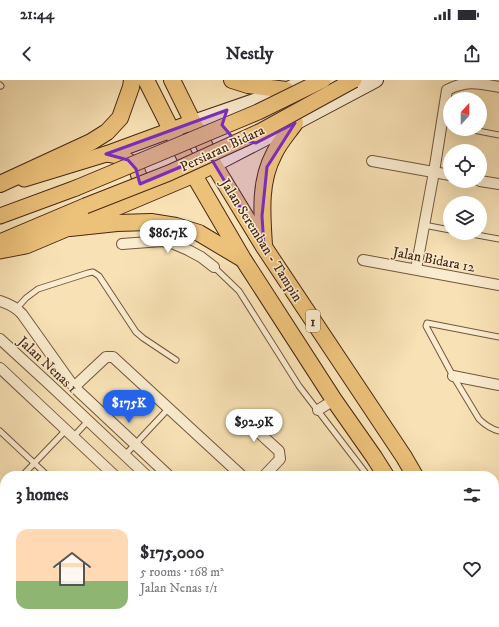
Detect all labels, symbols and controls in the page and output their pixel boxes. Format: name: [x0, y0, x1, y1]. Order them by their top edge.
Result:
text: 21:44: [20, 5, 54, 24]
icon: back: [16, 43, 38, 65]
text: Nestly: [226, 43, 273, 65]
icon: share: [461, 43, 483, 65]
north arrow: [443, 92, 487, 136]
map controls: [443, 92, 487, 240]
street label: Persiaran Bidara: [177, 121, 268, 176]
button: locate: [443, 144, 487, 188]
street label: Jalan Seremban - Tampin: [215, 174, 307, 306]
button: layers: [443, 196, 487, 240]
pin: $86.7K: [135, 220, 201, 254]
text: $86.7K: [149, 225, 187, 241]
street label: Jalan Bidara 12: [389, 243, 476, 277]
road number: 1: [306, 310, 320, 332]
street label: Jalan Nenas 1: [12, 331, 81, 397]
pin: $175K: [101, 390, 157, 424]
text: $175K: [112, 395, 146, 411]
pin: $92.9K: [221, 409, 287, 443]
text: $92.9K: [235, 414, 273, 430]
text: 3 homes: [16, 484, 69, 506]
icon: filters: [461, 484, 483, 506]
text: $175,000: [140, 542, 204, 564]
icon: home: [48, 545, 96, 593]
icon: heart: [461, 558, 483, 580]
text: 5 rooms · 168 m²: [140, 564, 224, 580]
text: Jalan Nenas 1/1: [140, 580, 218, 596]

